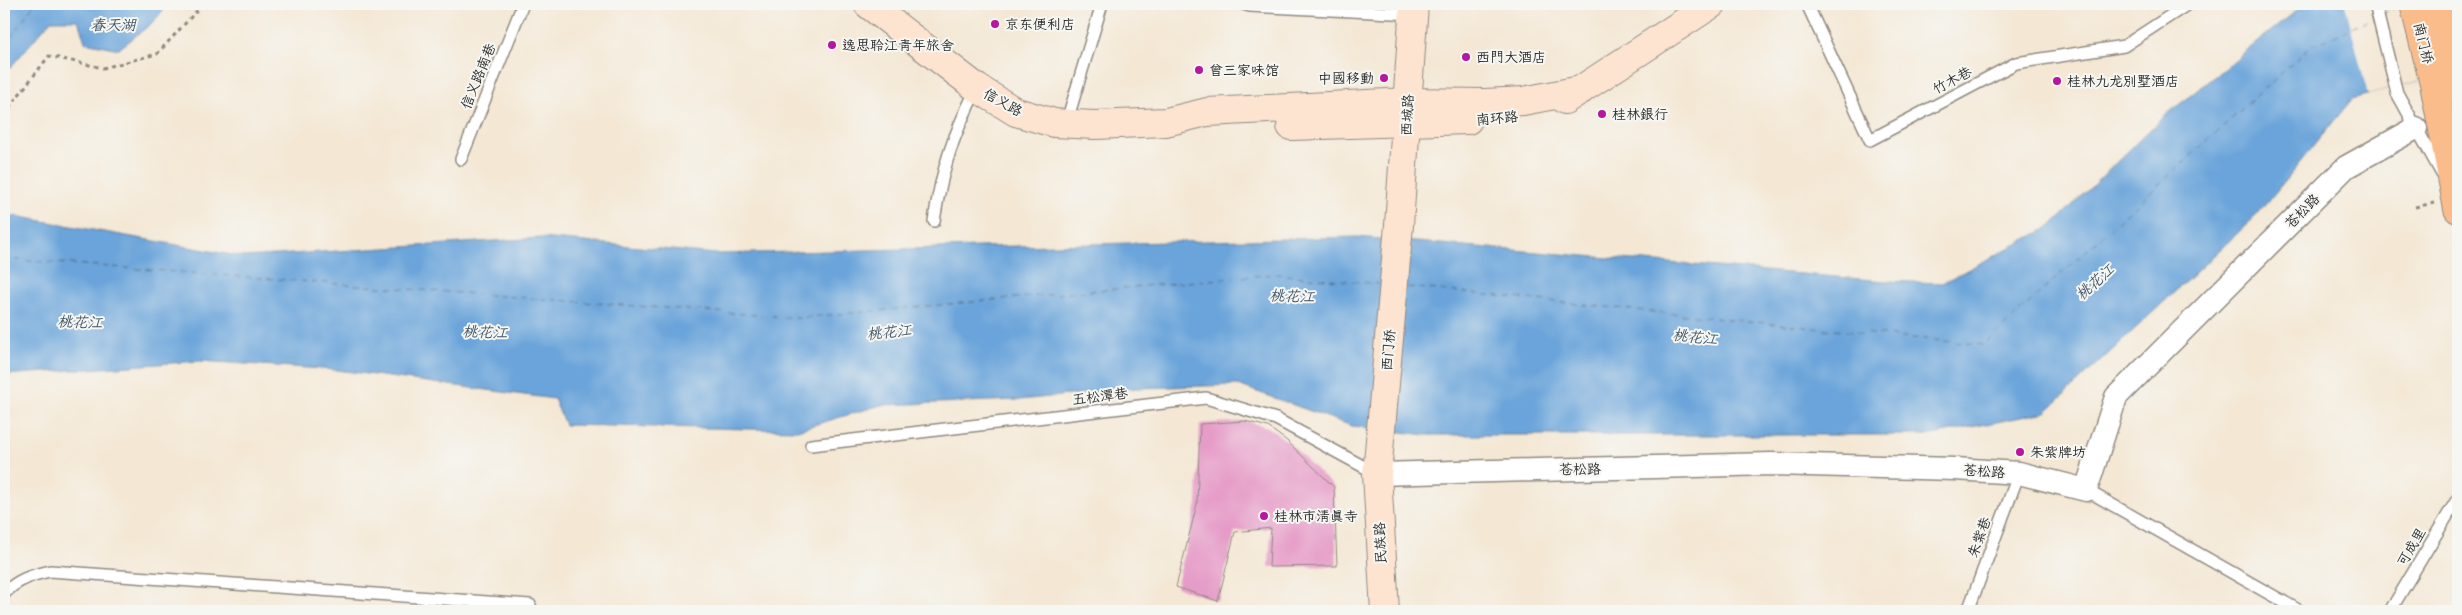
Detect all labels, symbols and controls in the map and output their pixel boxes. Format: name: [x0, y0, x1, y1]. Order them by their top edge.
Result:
water label: 春天湖: [90, 17, 137, 36]
marker: 京东便利店: [989, 18, 1001, 30]
place label: 京东便利店: [1005, 18, 1075, 35]
street label: 南门桥: [2408, 21, 2436, 66]
place label: 逸思聆江青年旅舍: [842, 38, 954, 56]
marker: 逸思聆江青年旅舍: [826, 39, 838, 51]
street label: 信义路南巷: [458, 40, 502, 113]
place label: 西門大酒店: [1476, 50, 1546, 68]
marker: 西門大酒店: [1460, 51, 1472, 63]
place label: 曾三家味馆: [1209, 63, 1279, 81]
marker: 曾三家味馆: [1193, 64, 1205, 76]
street label: 竹木巷: [1931, 64, 1977, 100]
place label: 中國移動: [1318, 71, 1374, 89]
marker: 中國移動: [1378, 72, 1390, 84]
place label: 桂林九龙别墅酒店: [2067, 74, 2179, 92]
marker: 桂林九龙别墅酒店: [2051, 75, 2063, 87]
street label: 信义路: [979, 86, 1025, 122]
street label: 西城路: [1399, 94, 1419, 137]
place label: 桂林銀行: [1612, 107, 1668, 125]
marker: 桂林銀行: [1596, 108, 1608, 120]
street label: 南环路: [1475, 109, 1519, 131]
street label: 苍松路: [2282, 191, 2325, 234]
water label: 桃花江: [2073, 260, 2120, 305]
water label: 桃花江: [1269, 287, 1316, 308]
water label: 桃花江: [57, 313, 104, 334]
water label: 桃花江: [866, 322, 914, 345]
water label: 桃花江: [462, 323, 509, 344]
water label: 桃花江: [1671, 327, 1719, 350]
street label: 西门桥: [1379, 328, 1401, 372]
street label: 五松潭巷: [1071, 386, 1130, 410]
marker: 朱紫牌坊: [2014, 446, 2026, 458]
place label: 朱紫牌坊: [2030, 446, 2086, 463]
street label: 苍松路: [1559, 462, 1601, 480]
street label: 苍松路: [1962, 463, 2005, 483]
place label: 桂林市清真寺: [1274, 509, 1358, 527]
marker: 桂林市清真寺: [1258, 510, 1270, 522]
street label: 朱紫巷: [1966, 514, 1997, 560]
street label: 民族路: [1372, 521, 1392, 564]
street label: 可成里: [2394, 525, 2431, 571]

